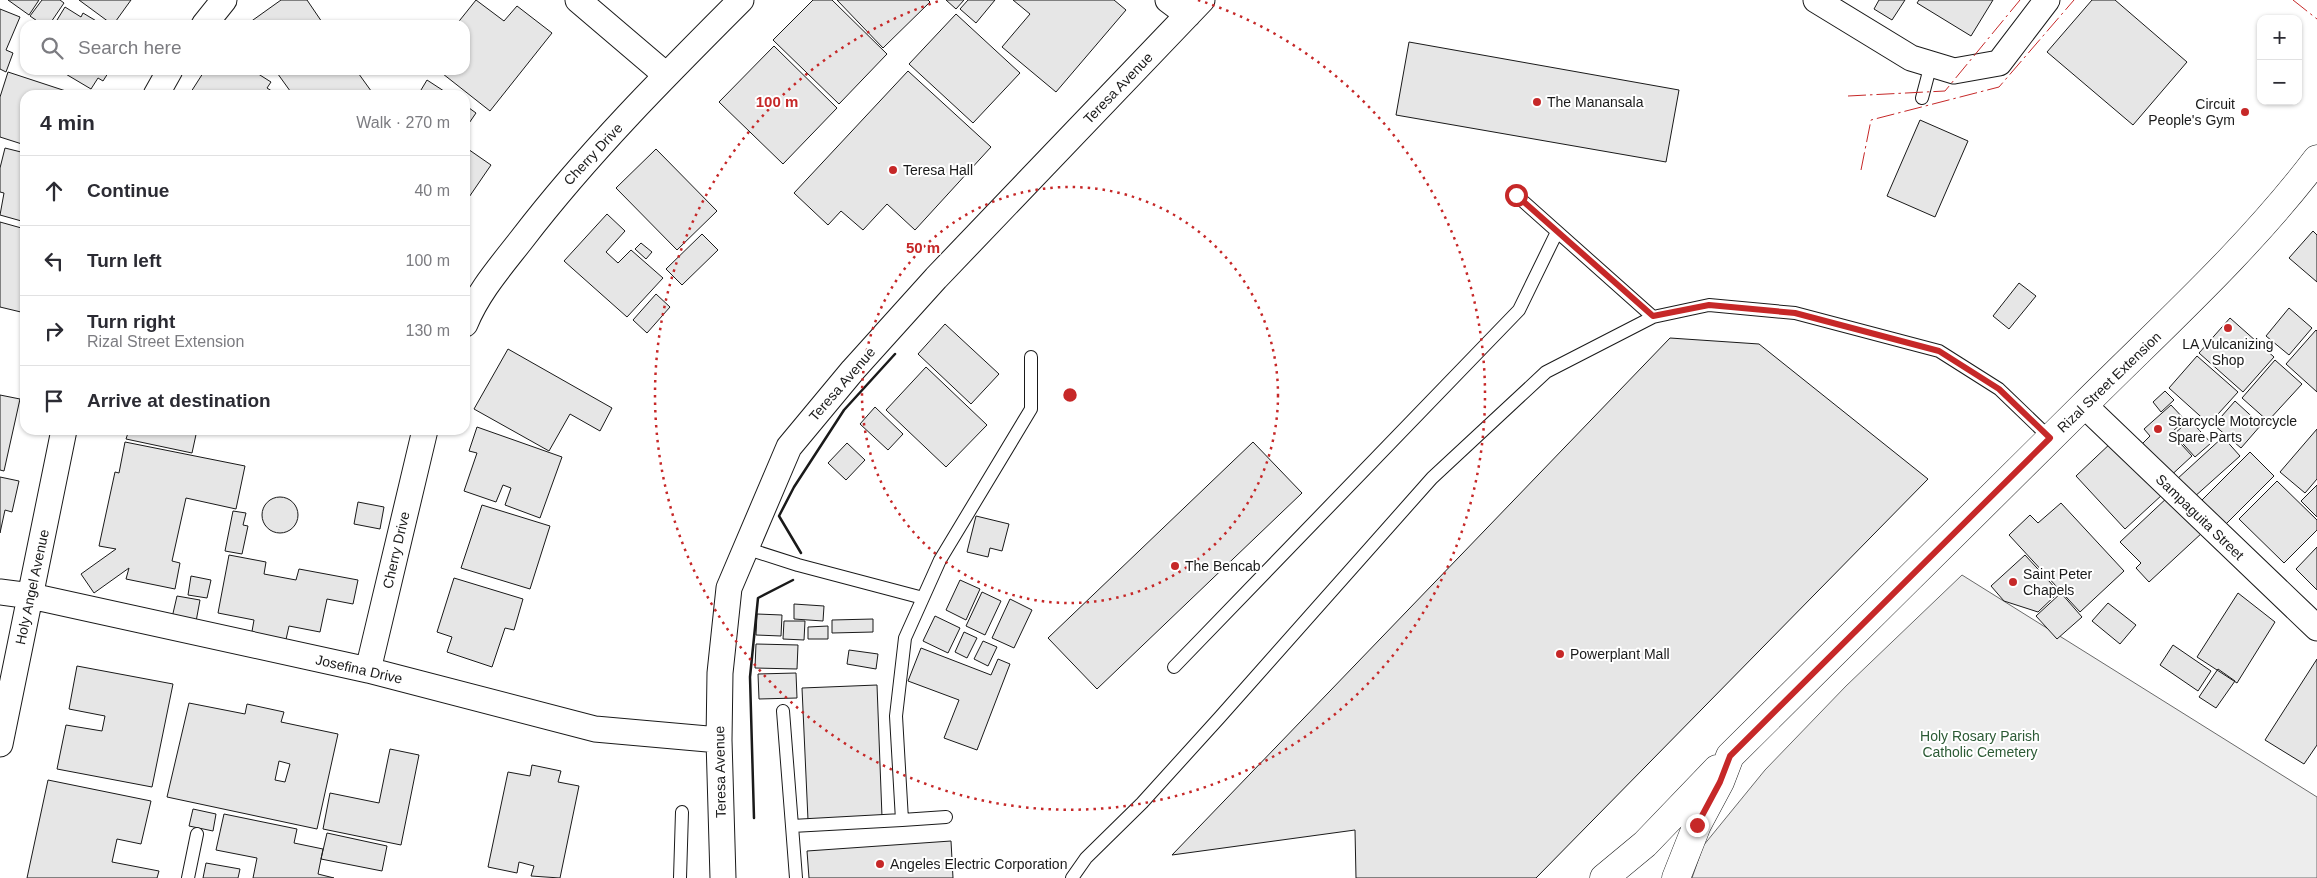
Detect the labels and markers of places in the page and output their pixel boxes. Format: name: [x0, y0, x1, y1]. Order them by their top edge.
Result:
place label: The Manansala: [1547, 94, 1644, 110]
marker: The Manansala: [1531, 96, 1543, 108]
place label: Circuit People's Gym: [2148, 96, 2235, 128]
marker: Circuit People's Gym: [2239, 106, 2251, 118]
place label: Teresa Hall: [903, 162, 973, 178]
marker: Teresa Hall: [887, 164, 899, 176]
marker: LA Vulcanizing Shop: [2222, 322, 2234, 334]
place label: LA Vulcanizing Shop: [2182, 336, 2274, 368]
centre of rings: [1061, 386, 1079, 404]
place label: Starcycle Motorcycle Spare Parts: [2168, 413, 2297, 445]
marker: Starcycle Motorcycle Spare Parts: [2152, 423, 2164, 435]
place label: The Bencab: [1185, 558, 1261, 574]
marker: The Bencab: [1169, 560, 1181, 572]
place label: Saint Peter Chapels: [2023, 566, 2093, 598]
marker: Saint Peter Chapels: [2007, 576, 2019, 588]
place label: Powerplant Mall: [1570, 646, 1670, 662]
marker: Powerplant Mall: [1554, 648, 1566, 660]
place label: Angeles Electric Corporation: [890, 856, 1067, 872]
marker: Angeles Electric Corporation: [874, 858, 886, 870]

